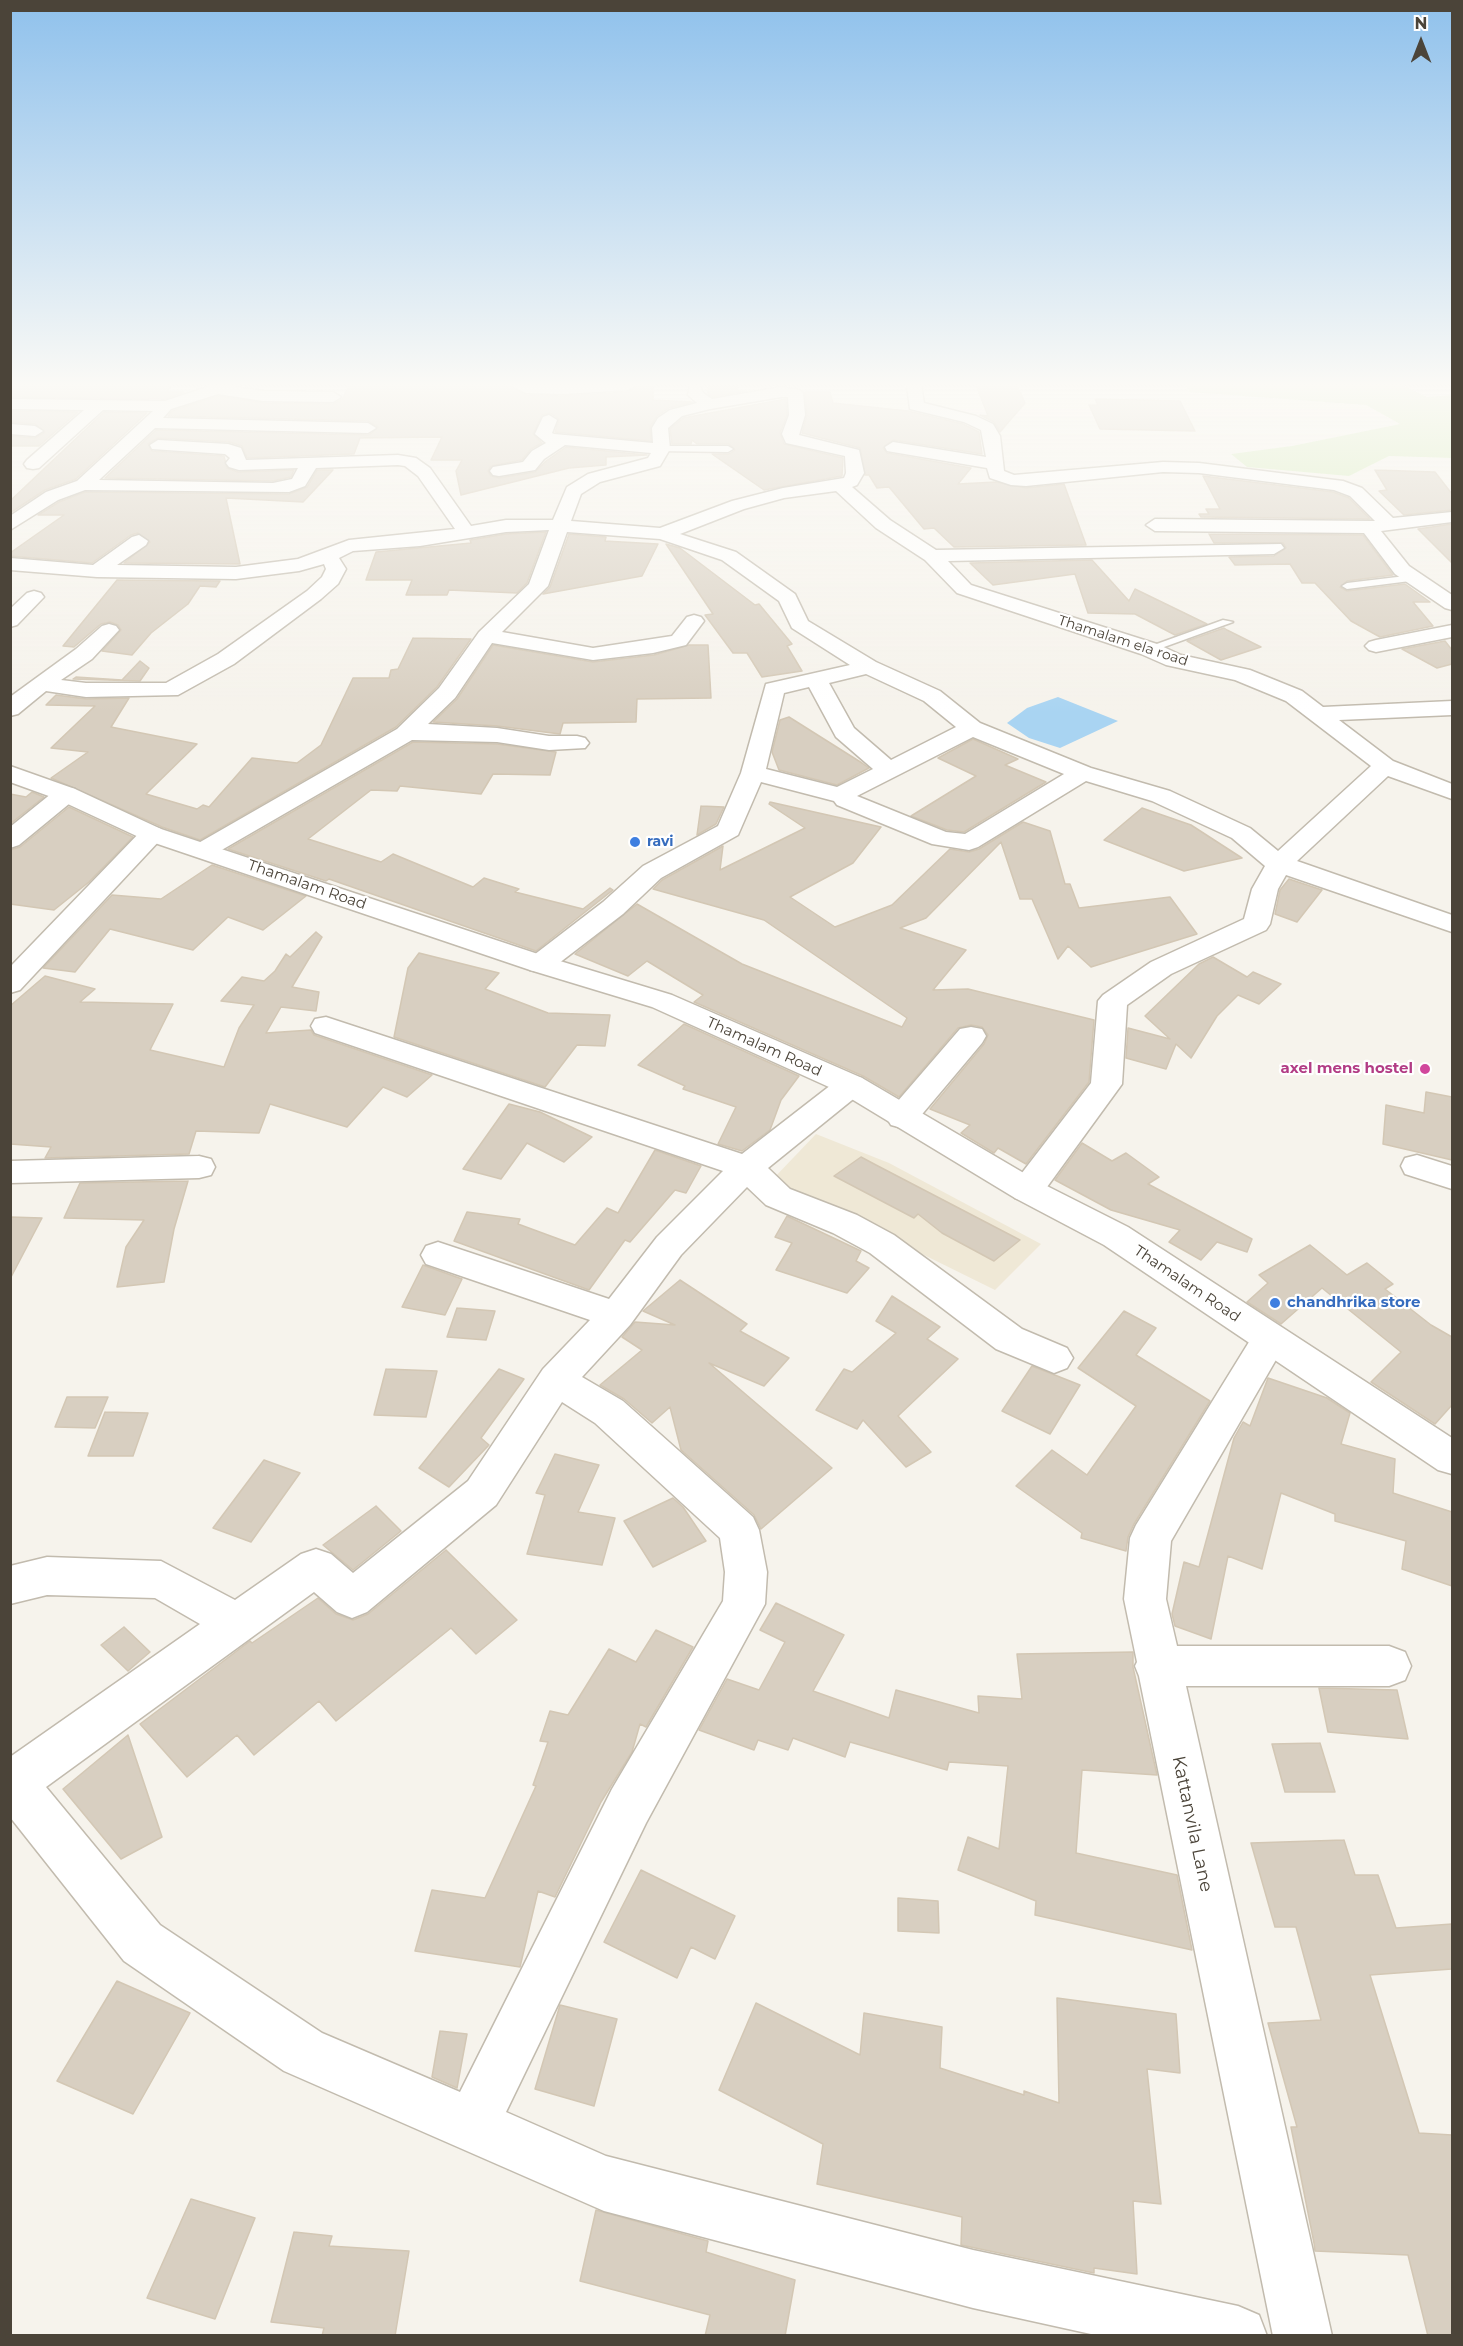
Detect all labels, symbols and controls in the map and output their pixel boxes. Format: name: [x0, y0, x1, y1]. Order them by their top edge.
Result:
north arrow: [1391, 12, 1451, 72]
text: N: [1415, 14, 1427, 33]
street label: Thamalam ela road: [1056, 612, 1190, 670]
place label: ravi: [647, 834, 674, 850]
marker: ravi: [628, 835, 642, 849]
street label: Thamalam Road: [245, 856, 369, 914]
street label: Thamalam Road: [704, 1013, 824, 1081]
place label: axel mens hostel: [1281, 1060, 1413, 1078]
marker: axel mens hostel: [1418, 1062, 1432, 1076]
street label: Thamalam Road: [1130, 1242, 1244, 1326]
place label: chandhrika store: [1287, 1294, 1421, 1312]
marker: chandhrika store: [1268, 1296, 1282, 1310]
street label: Kattanvila Lane: [1167, 1754, 1217, 1894]

